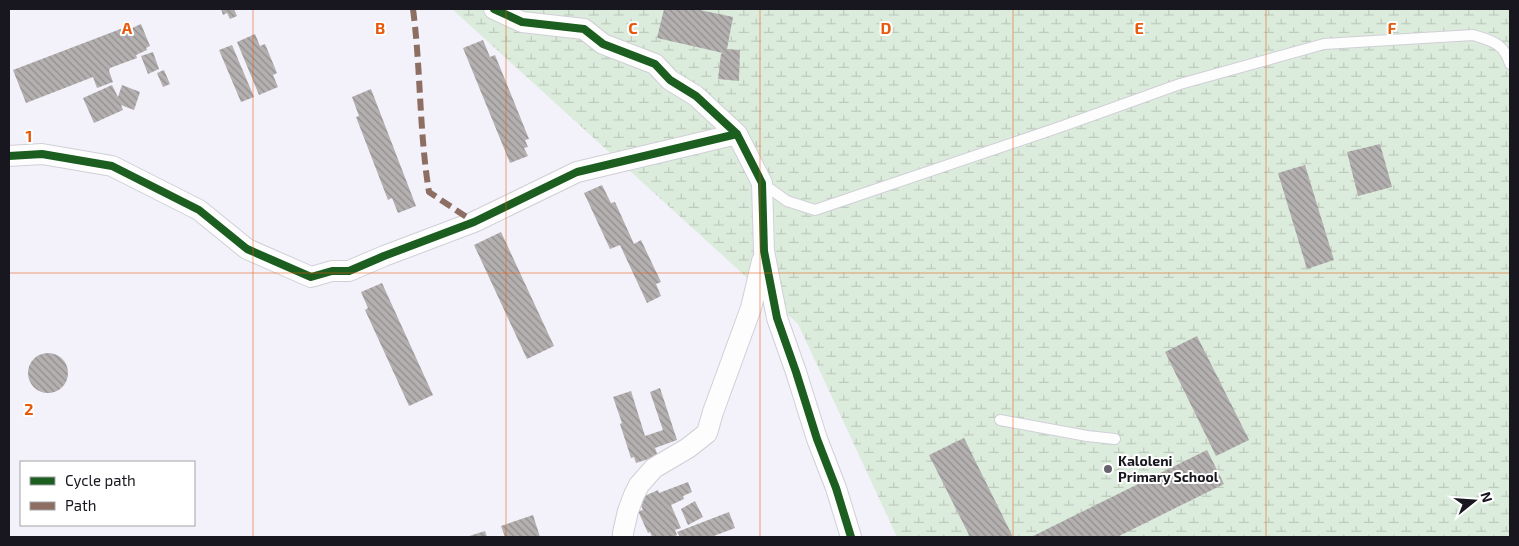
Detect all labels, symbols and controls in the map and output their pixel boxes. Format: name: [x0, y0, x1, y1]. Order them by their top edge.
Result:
text: A: [122, 18, 133, 37]
text: B: [375, 18, 385, 37]
text: C: [628, 18, 638, 37]
text: D: [881, 18, 892, 37]
text: E: [1134, 18, 1144, 37]
text: F: [1388, 18, 1397, 37]
text: 1: [26, 126, 32, 145]
text: 2: [24, 399, 34, 418]
place label: Kaloleni Primary School: [1118, 452, 1219, 485]
legend: [20, 461, 195, 526]
marker: Kaloleni Primary School: [1102, 463, 1114, 475]
text: Cycle path: [65, 471, 136, 489]
north arrow: [1449, 476, 1499, 526]
text: N: [1477, 490, 1497, 504]
text: Path: [65, 496, 96, 514]

